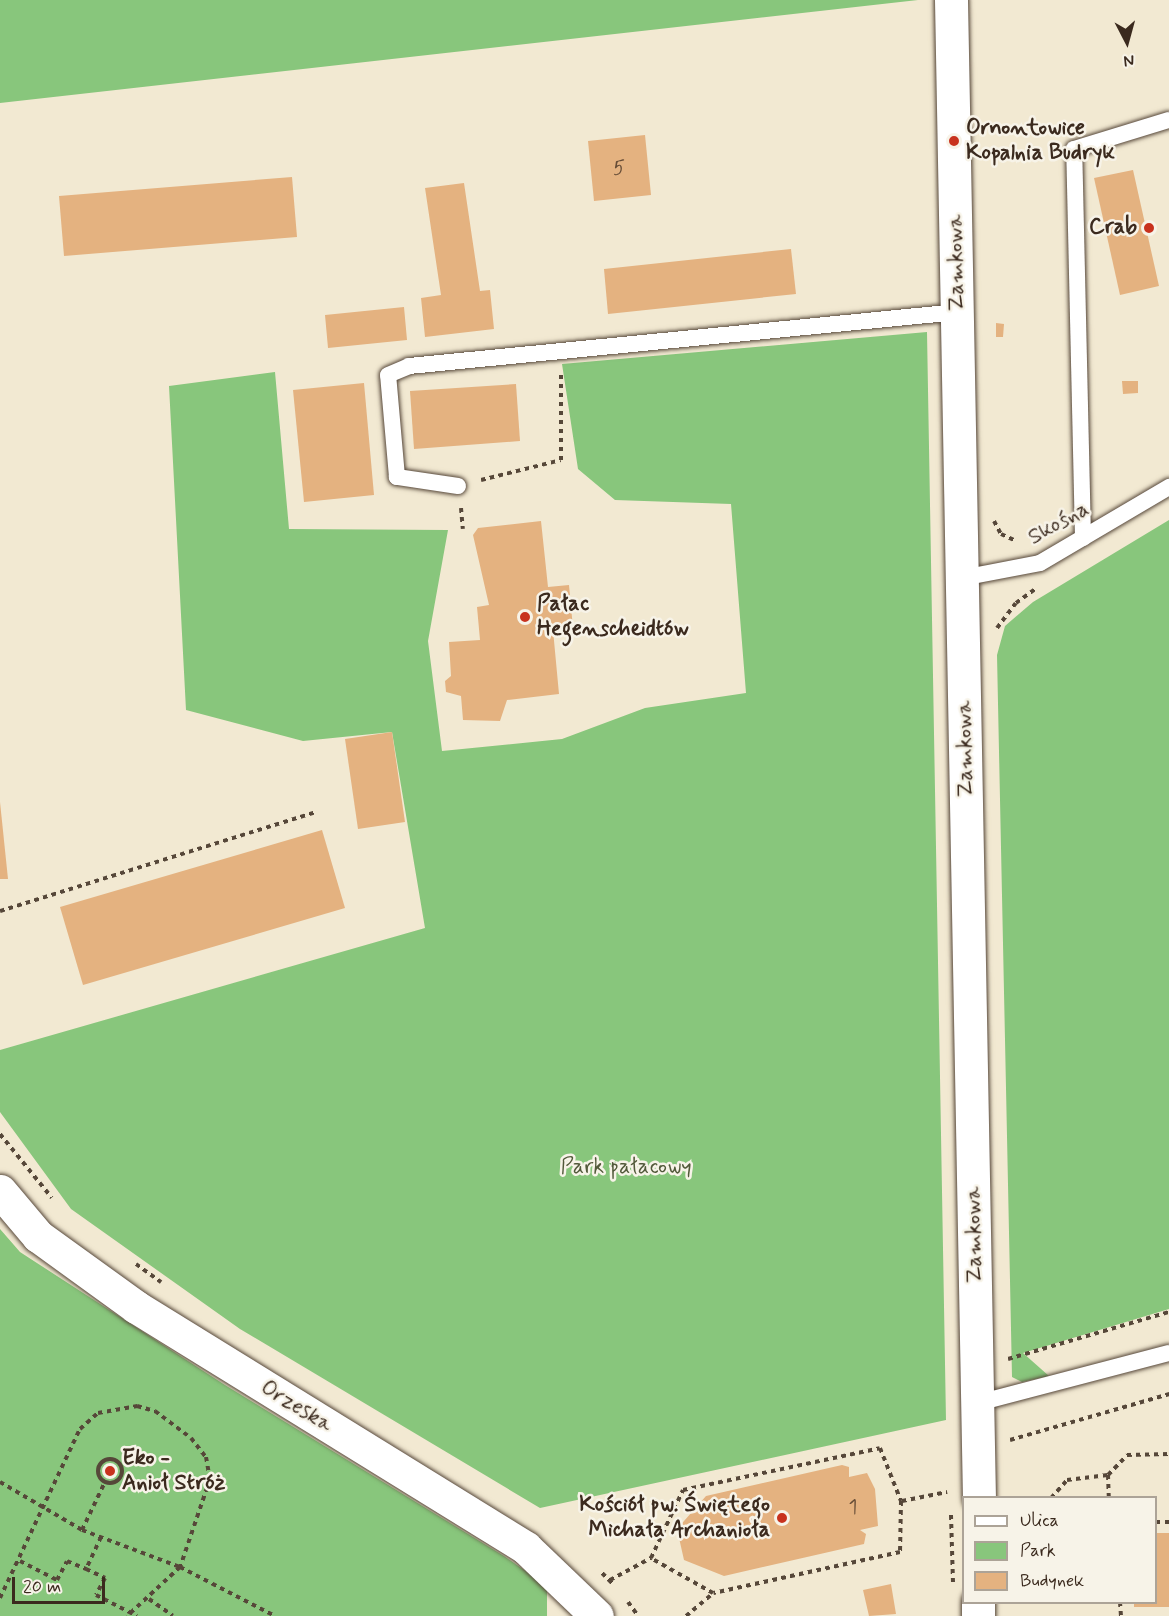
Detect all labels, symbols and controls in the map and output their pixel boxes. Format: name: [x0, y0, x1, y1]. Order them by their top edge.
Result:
north arrow: [1097, 12, 1157, 72]
text: N: [1123, 49, 1135, 71]
place label: Ornontowice Kopalnia Budryk: [966, 115, 1117, 166]
marker: Ornontowice Kopalnia Budryk: [947, 134, 961, 148]
house number: 5: [613, 156, 625, 180]
street label: Zamkowa: [943, 214, 971, 312]
place label: Crab: [1089, 215, 1137, 241]
marker: Crab: [1142, 221, 1156, 235]
street label: Skośna: [1024, 497, 1094, 551]
place label: Pałac Hegenscheidtów: [537, 591, 689, 642]
marker: Pałac Hegenscheidtów: [518, 610, 532, 624]
street label: Zamkowa: [952, 700, 980, 798]
park label: Park pałacowy: [560, 1155, 692, 1181]
street label: Zamkowa: [961, 1186, 989, 1284]
street label: Orzeska: [255, 1375, 337, 1439]
place label: Eko - Anioł Stróż: [122, 1445, 225, 1496]
marker: Eko - Anioł Stróż: [103, 1464, 117, 1478]
place label: Kościół pw. Świętego Michała Archanioła: [579, 1492, 770, 1544]
house number: 1: [849, 1495, 857, 1519]
legend: [962, 1496, 1157, 1604]
text: Ulica: [1020, 1509, 1059, 1533]
marker: Kościół pw. Świętego Michała Archanioła: [775, 1511, 789, 1525]
text: Park: [1020, 1539, 1056, 1563]
scale bar: [15, 1565, 108, 1603]
text: Budynek: [1020, 1569, 1084, 1593]
text: 20 m: [23, 1575, 61, 1599]

